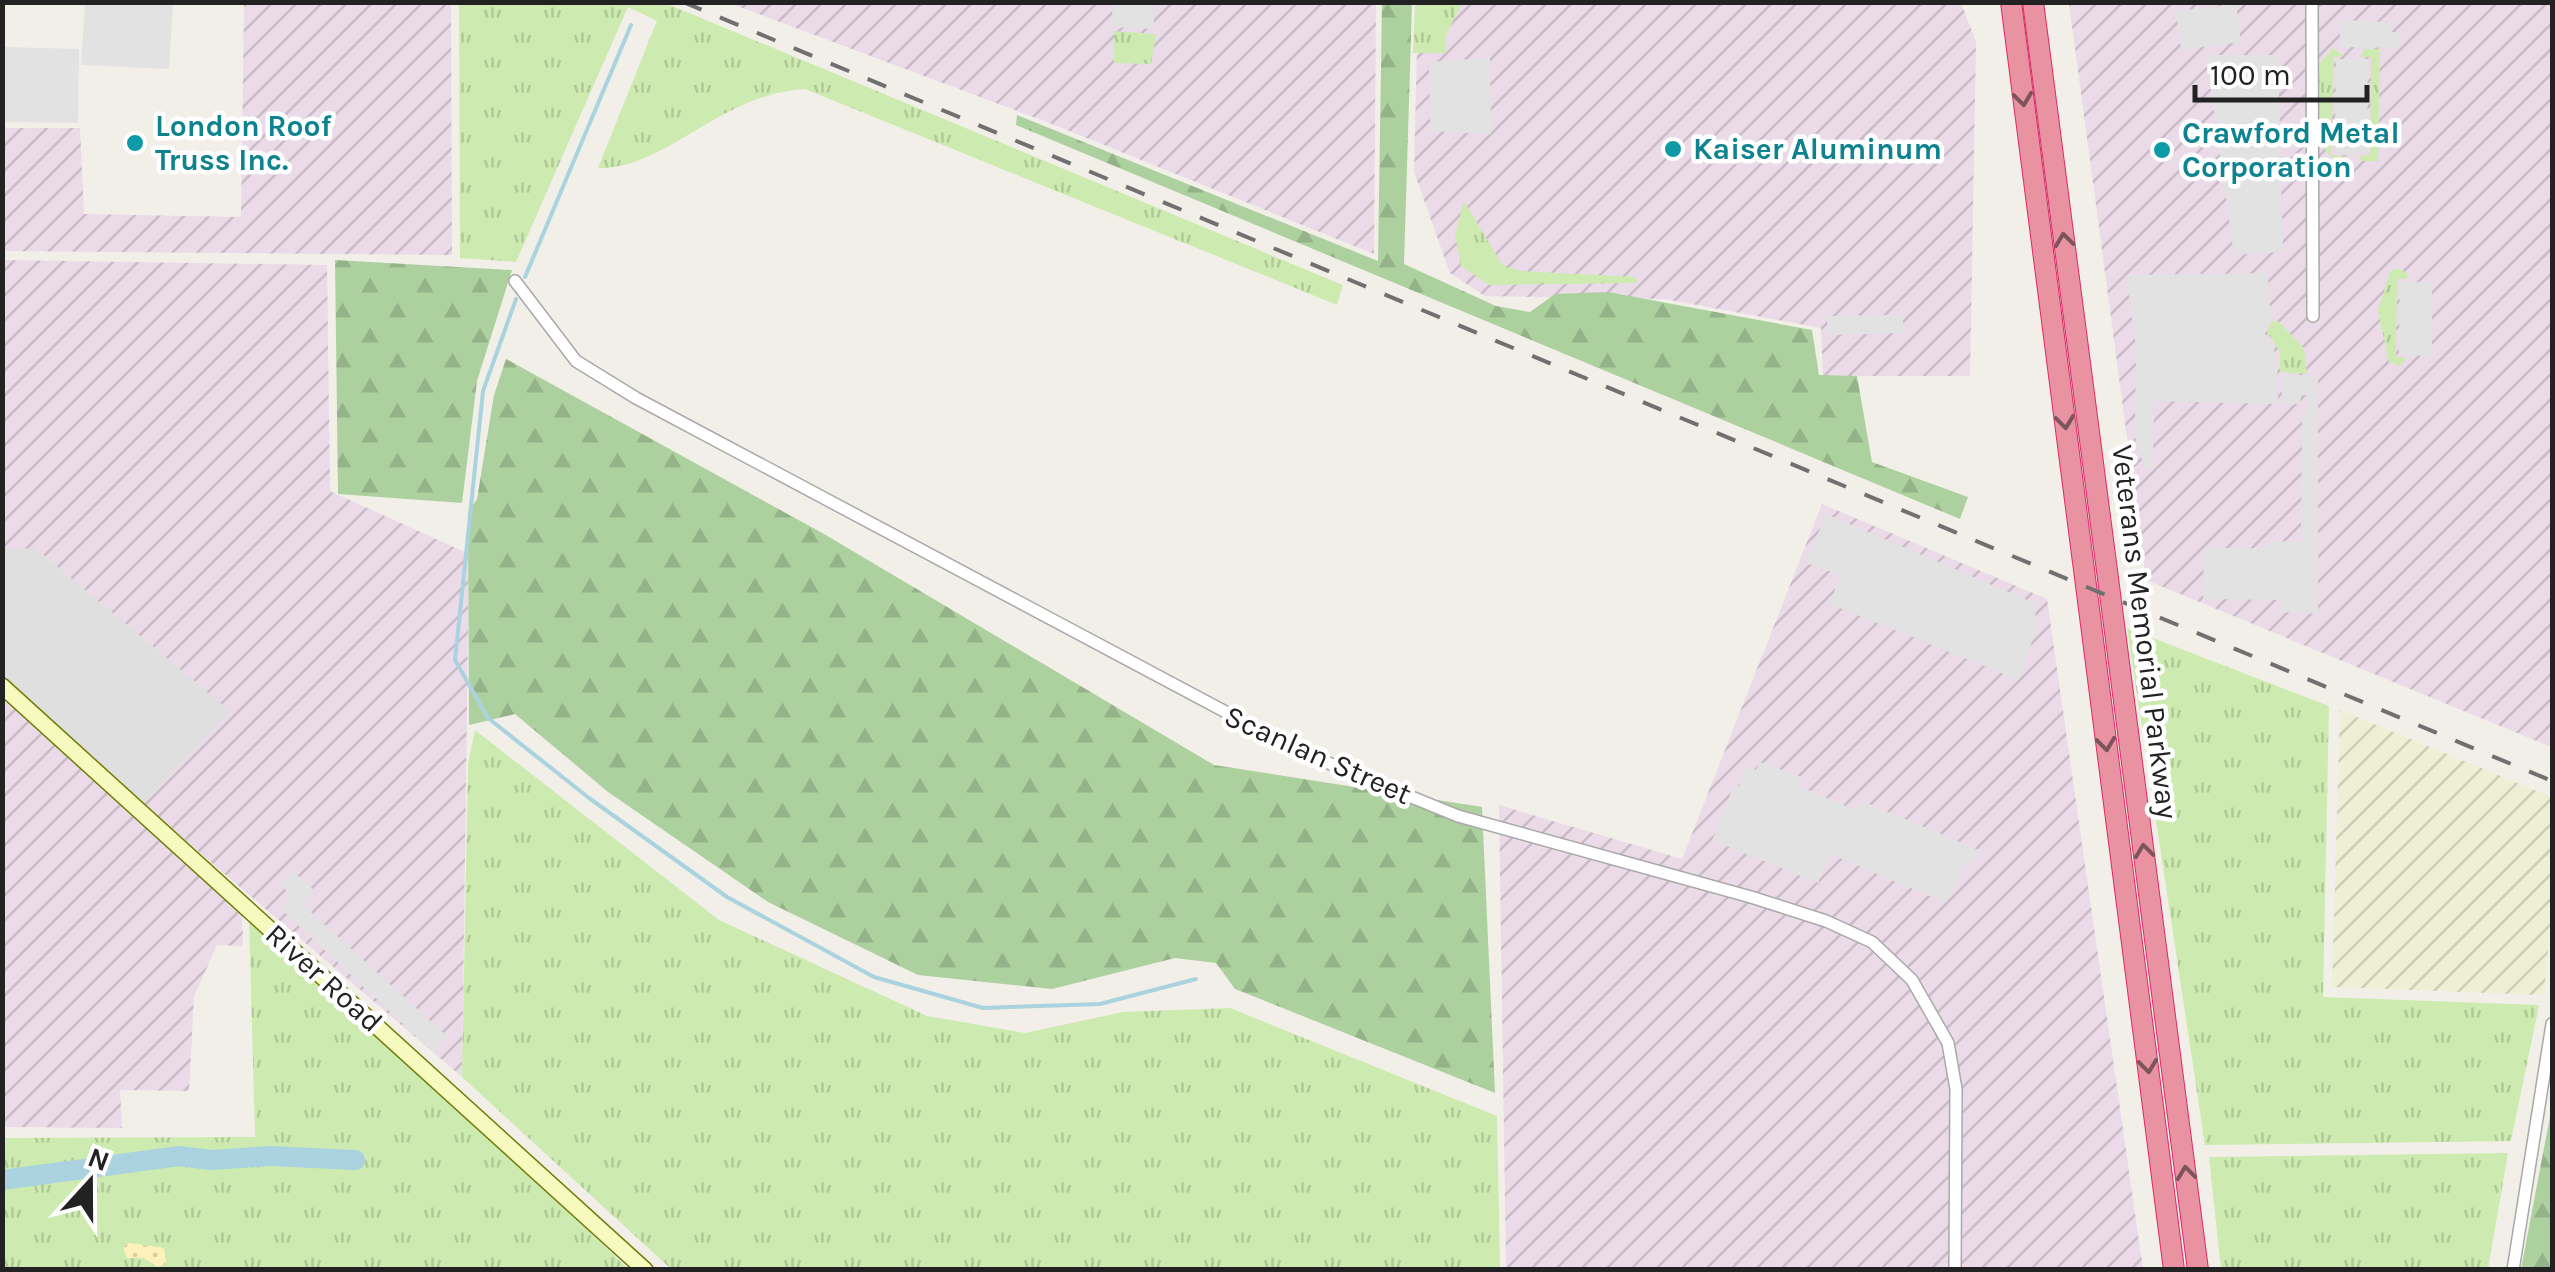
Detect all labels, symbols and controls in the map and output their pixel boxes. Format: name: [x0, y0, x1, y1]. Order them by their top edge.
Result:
scale bar: [2195, 40, 2368, 102]
text: 100 m: [2210, 57, 2291, 93]
one-way arrow: [2012, 92, 2033, 108]
place label: London Roof Truss Inc.: [155, 108, 332, 178]
place label: Crawford Metal Corporation: [2182, 115, 2400, 185]
place label: Kaiser Aluminum: [1693, 131, 1942, 167]
marker: London Roof Truss Inc.: [124, 132, 146, 154]
marker: Kaiser Aluminum: [1662, 138, 1684, 160]
marker: Crawford Metal Corporation: [2151, 139, 2173, 161]
one-way arrow: [2054, 232, 2075, 248]
one-way arrow: [2053, 413, 2074, 430]
street label: Veterans Memorial Parkway: [2104, 443, 2186, 821]
street label: Scanlan Street: [1219, 698, 1417, 812]
one-way arrow: [2095, 735, 2116, 752]
one-way arrow: [2134, 842, 2155, 859]
street label: River Road: [258, 916, 390, 1040]
one-way arrow: [2137, 1059, 2158, 1075]
north arrow: [40, 1132, 140, 1232]
text: N: [83, 1140, 114, 1178]
one-way arrow: [2176, 1164, 2197, 1181]

